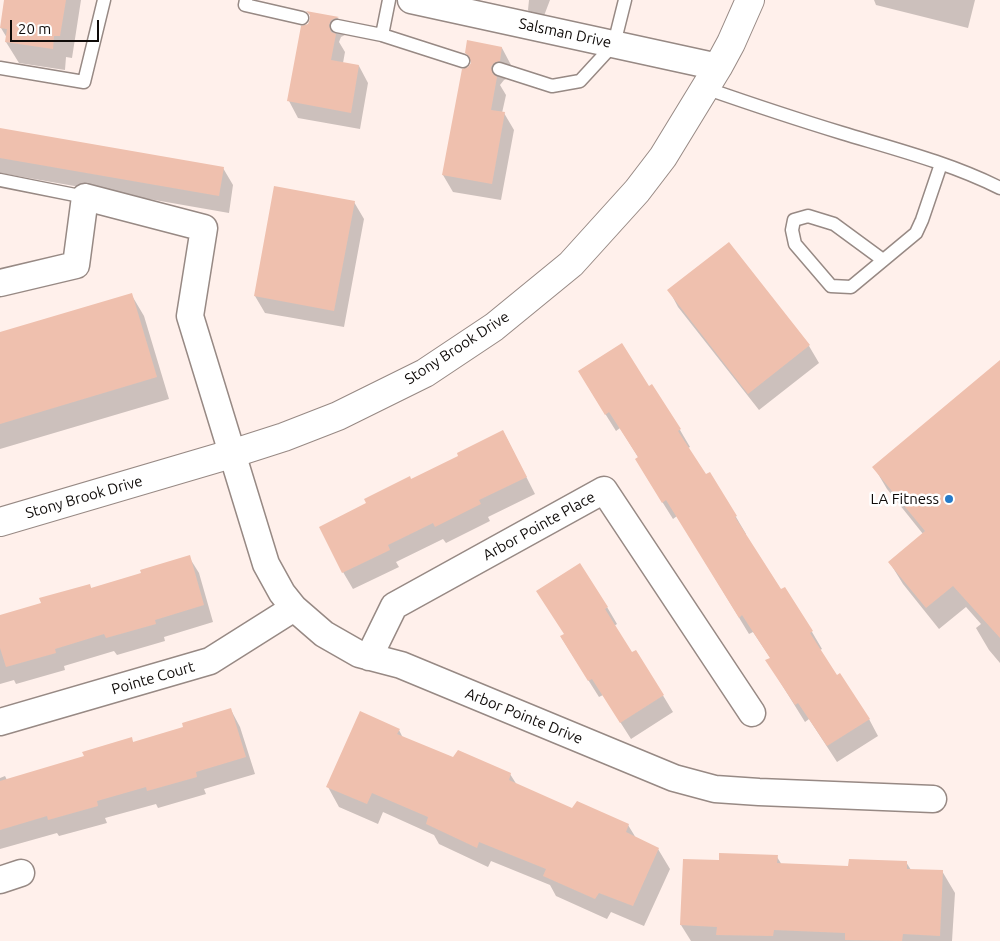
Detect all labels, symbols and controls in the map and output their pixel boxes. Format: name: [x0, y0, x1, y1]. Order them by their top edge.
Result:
scale bar: [12, 10, 101, 42]
street label: Salsman Drive: [517, 14, 613, 52]
text: 20 m: [18, 20, 51, 37]
street label: Stony Brook Drive: [401, 308, 513, 388]
street label: Stony Brook Drive: [23, 472, 145, 522]
street label: Arbor Pointe Place: [480, 488, 598, 564]
place label: LA Fitness: [870, 490, 939, 508]
marker: LA Fitness: [943, 493, 955, 505]
street label: Pointe Court: [109, 658, 197, 698]
street label: Arbor Pointe Drive: [463, 684, 585, 748]

